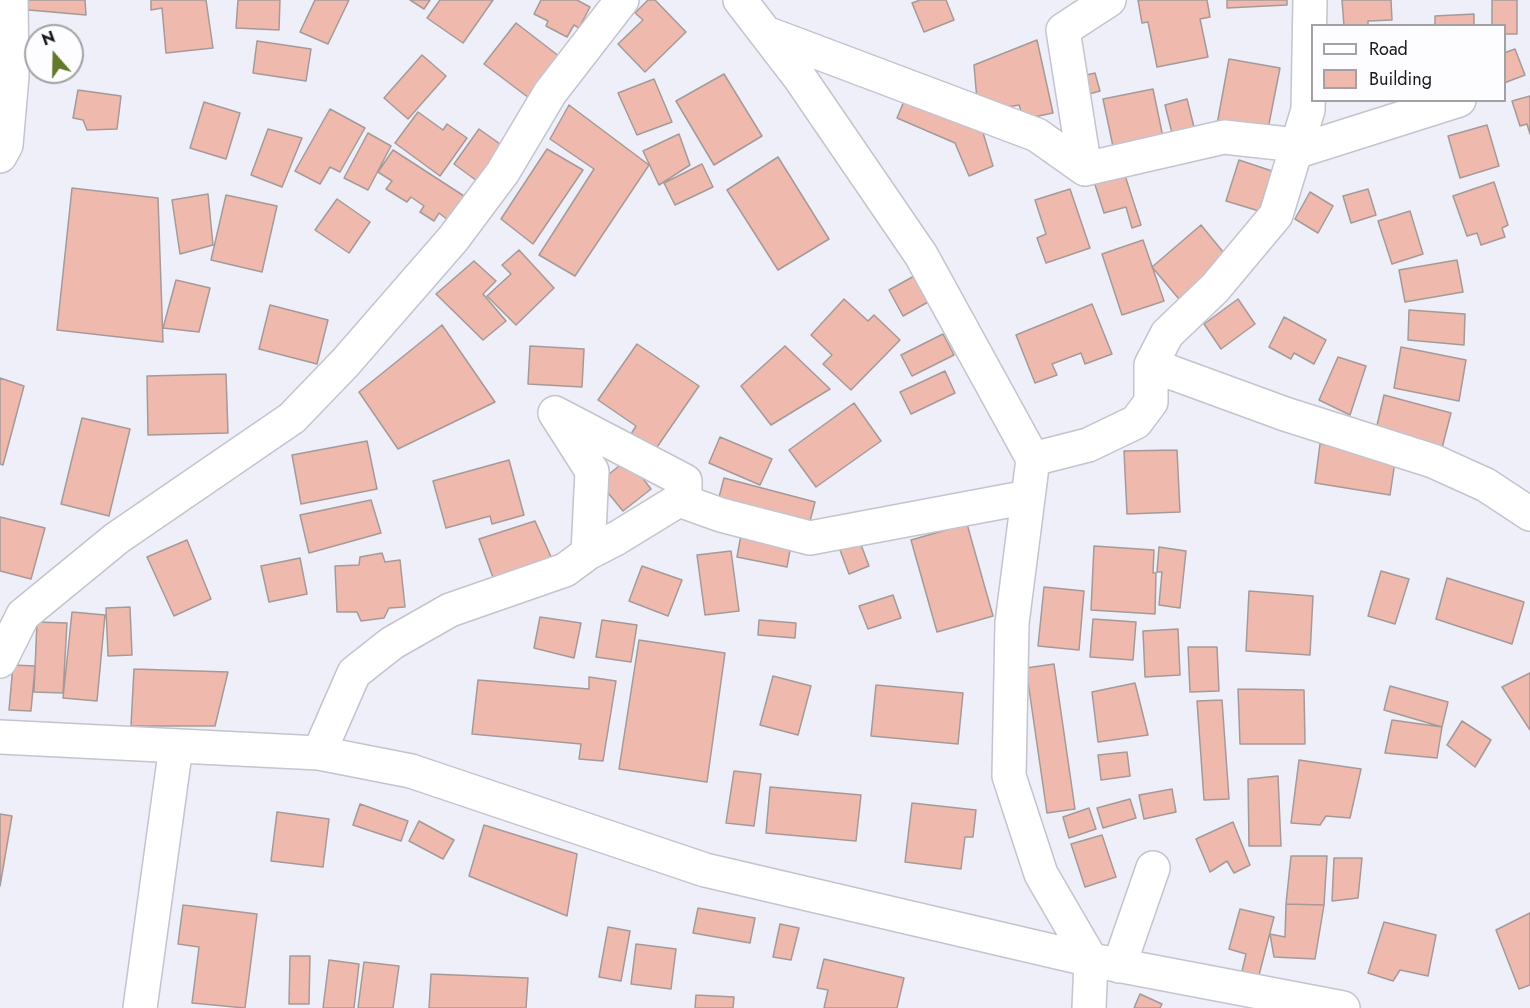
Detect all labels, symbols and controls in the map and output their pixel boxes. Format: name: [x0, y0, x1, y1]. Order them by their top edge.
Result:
north arrow: [24, 24, 84, 84]
legend: [1311, 24, 1506, 102]
text: N: [38, 26, 58, 51]
text: Road: [1369, 36, 1408, 62]
text: Building: [1369, 66, 1432, 92]

